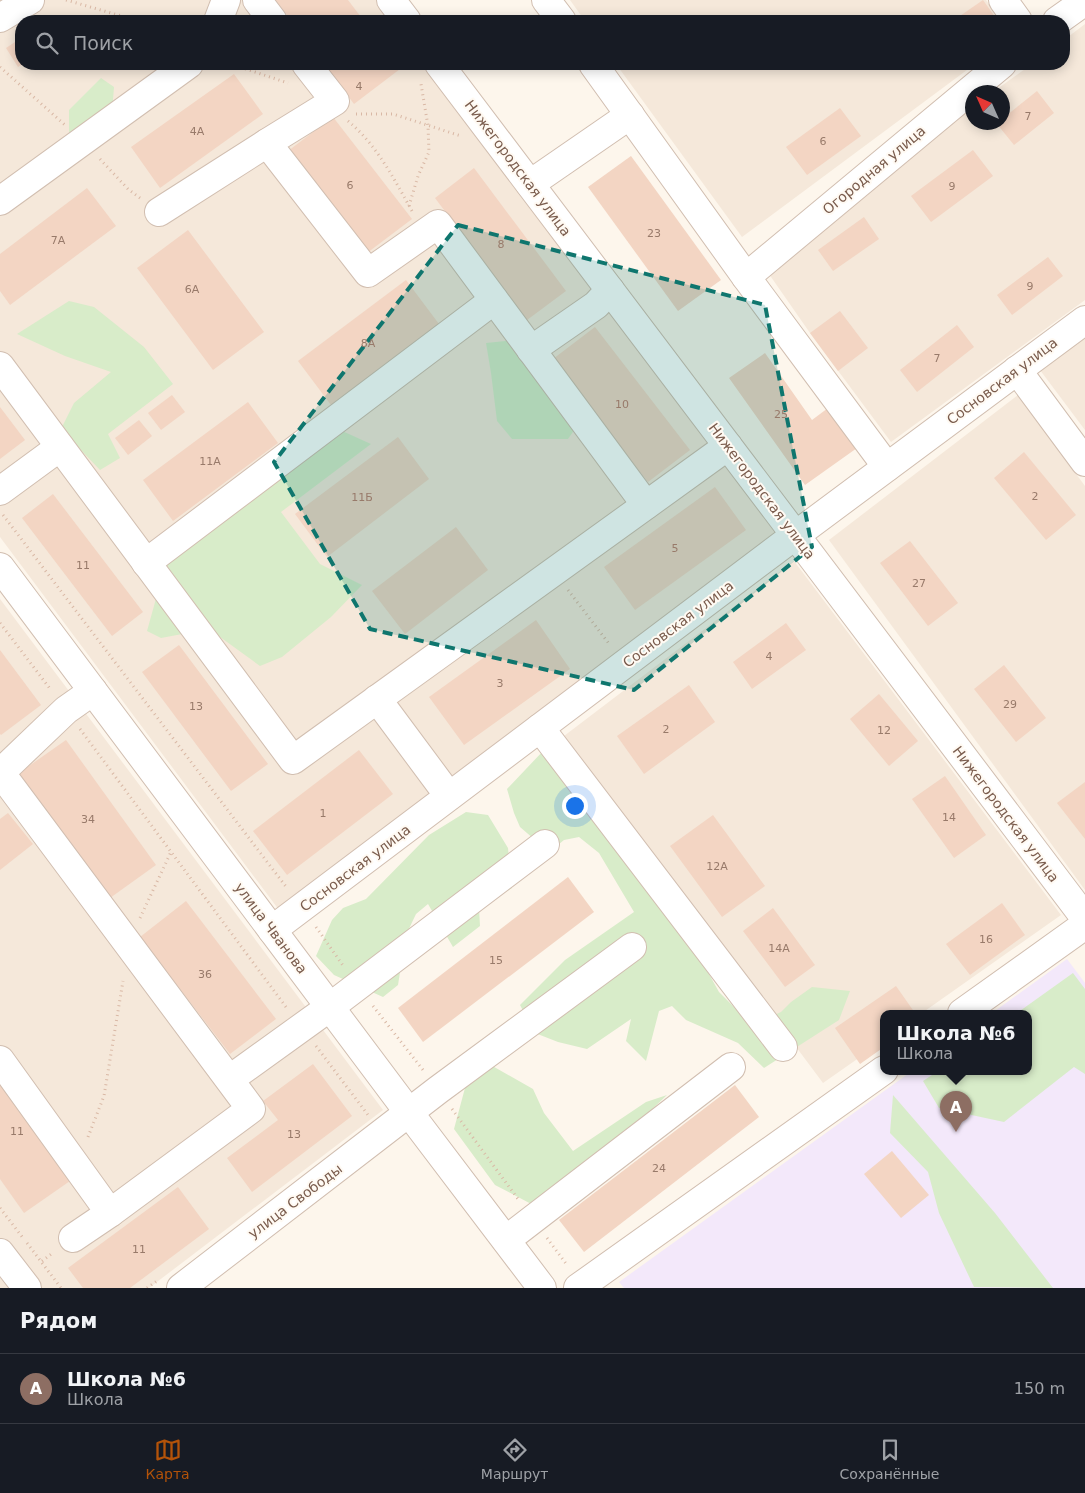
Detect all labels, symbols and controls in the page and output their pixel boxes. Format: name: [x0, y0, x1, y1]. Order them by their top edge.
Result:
search box: [15, 15, 1070, 70]
icon: search: [33, 29, 61, 57]
text: Поиск: [73, 32, 133, 54]
house number: 4: [356, 80, 363, 93]
north arrow: [965, 85, 1010, 130]
street label: Нижегородская улица: [462, 97, 574, 239]
house number: 7: [1025, 110, 1032, 123]
street label: Огородная улица: [819, 122, 929, 218]
house number: 4А: [190, 125, 205, 138]
house number: 6: [820, 135, 827, 148]
house number: 6: [347, 179, 354, 192]
house number: 9: [949, 180, 956, 193]
house number: 23: [647, 227, 661, 240]
house number: 7А: [51, 234, 66, 247]
house number: 8: [498, 238, 505, 251]
house number: 9: [1027, 280, 1034, 293]
house number: 6А: [185, 283, 200, 296]
street label: Сосновская улица: [944, 334, 1060, 428]
house number: 8А: [361, 337, 376, 350]
house number: 7: [934, 352, 941, 365]
house number: 10: [615, 398, 629, 411]
house number: 25: [774, 408, 788, 421]
street label: Нижегородская улица: [706, 420, 818, 562]
house number: 11А: [199, 455, 221, 468]
house number: 2: [1032, 490, 1039, 503]
house number: 11Б: [351, 491, 373, 504]
house number: 5: [672, 542, 679, 555]
house number: 11: [76, 559, 90, 572]
street label: Сосновская улица: [620, 577, 736, 671]
house number: 27: [912, 577, 926, 590]
house number: 4: [766, 650, 773, 663]
house number: 3: [497, 677, 504, 690]
house number: 29: [1003, 698, 1017, 711]
house number: 13: [189, 700, 203, 713]
house number: 2: [663, 723, 670, 736]
house number: 12: [877, 724, 891, 737]
street label: Нижегородская улица: [950, 743, 1062, 885]
your location: [562, 793, 588, 819]
house number: 1: [320, 807, 327, 820]
house number: 14: [942, 811, 956, 824]
house number: 34: [81, 813, 95, 826]
street label: Сосновская улица: [297, 821, 413, 915]
house number: 12А: [706, 860, 728, 873]
street label: улица Чванова: [232, 879, 310, 977]
house number: 16: [979, 933, 993, 946]
house number: 14А: [768, 942, 790, 955]
house number: 15: [489, 954, 503, 967]
house number: 36: [198, 968, 212, 981]
popup: [880, 1010, 1032, 1075]
text: Школа №6: [897, 1022, 1015, 1044]
text: Школа: [897, 1044, 953, 1063]
pin: A: [940, 1091, 972, 1132]
house number: 11: [10, 1125, 24, 1138]
house number: 13: [287, 1128, 301, 1141]
street label: улица Свободы: [245, 1160, 345, 1242]
house number: 24: [652, 1162, 666, 1175]
house number: 11: [132, 1243, 146, 1256]
text: Рядом: [20, 1309, 97, 1333]
text: Школа №6: [67, 1368, 186, 1390]
text: A: [30, 1379, 42, 1398]
text: 150 m: [1014, 1379, 1065, 1398]
text: Школа: [67, 1390, 124, 1409]
tab: Карта: [146, 1436, 190, 1482]
tab: Маршрут: [481, 1436, 548, 1482]
tab: Сохранённые: [840, 1436, 939, 1482]

